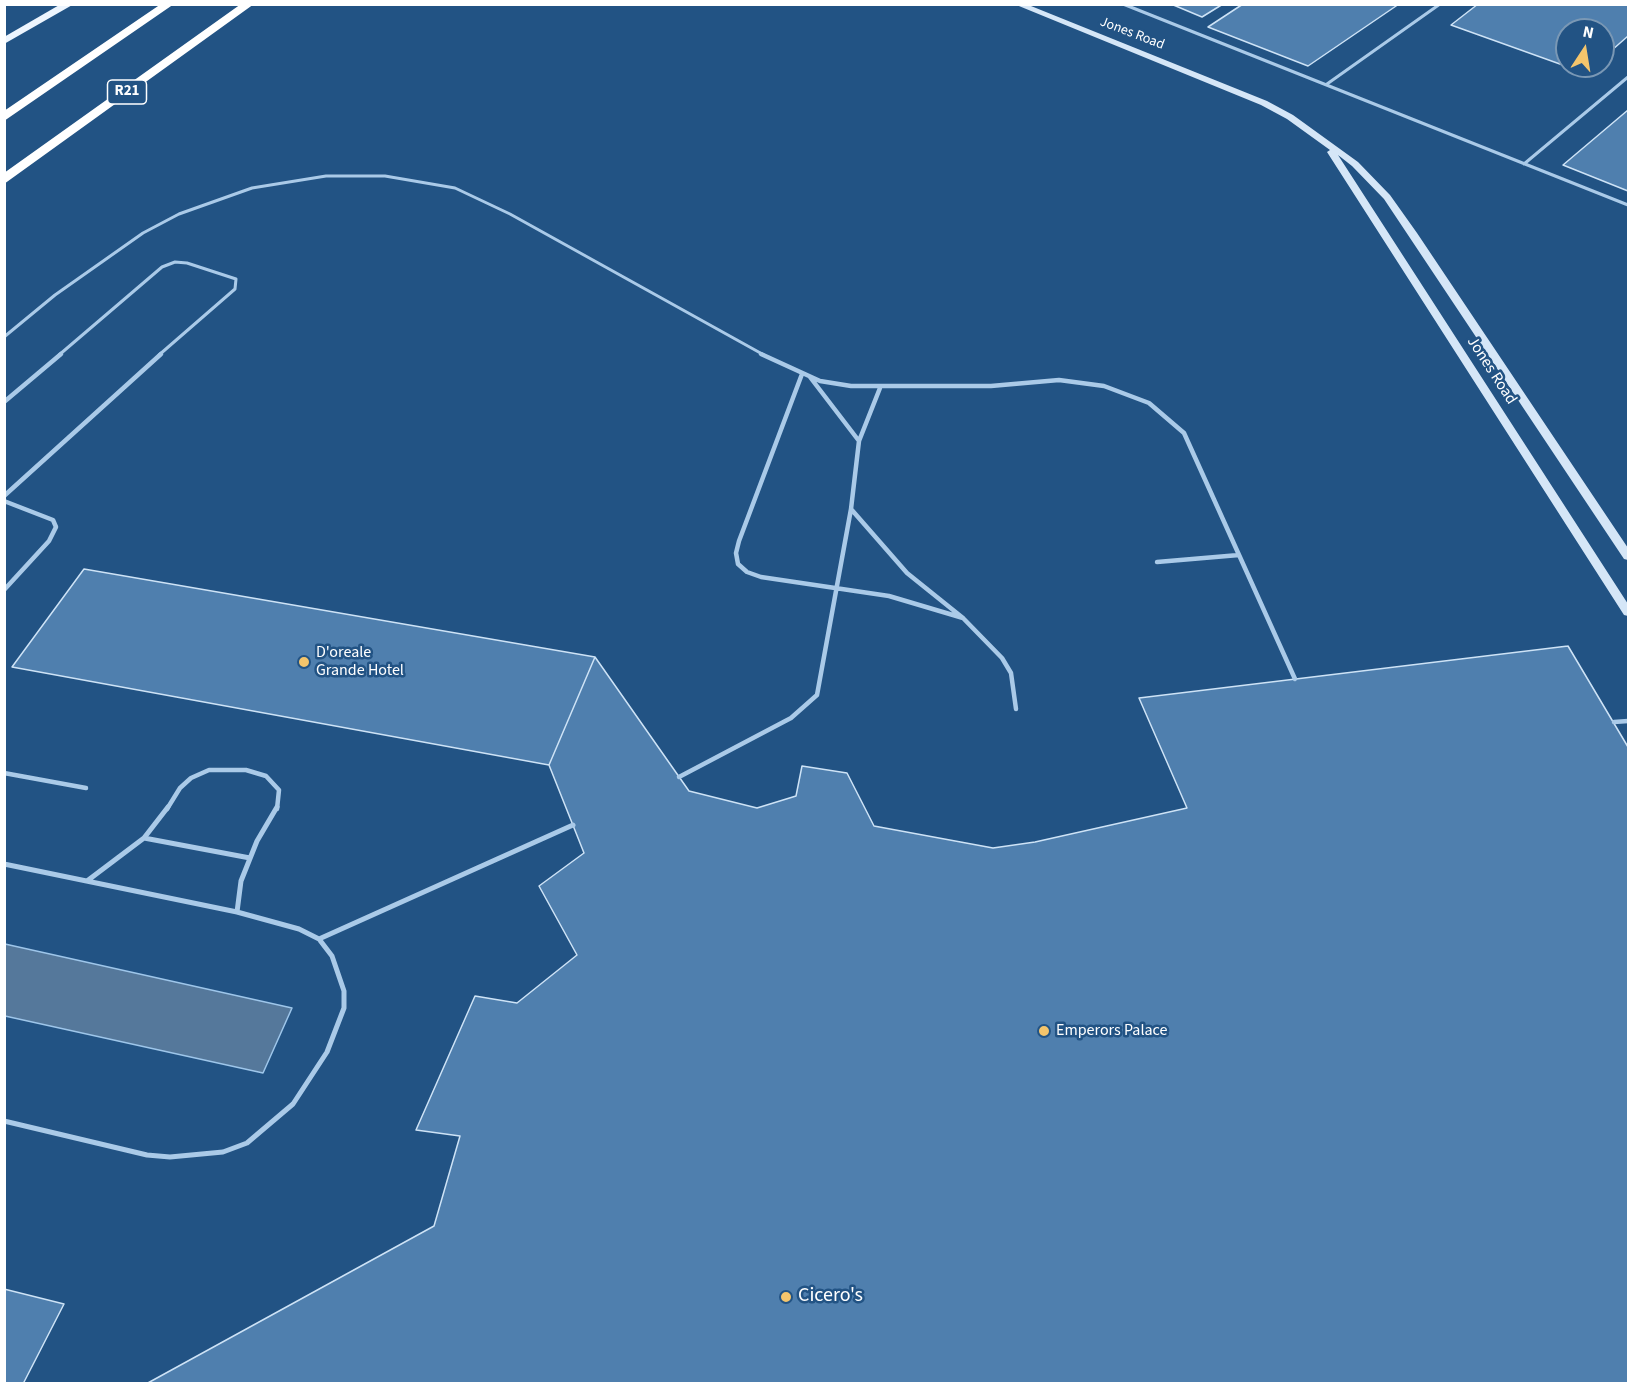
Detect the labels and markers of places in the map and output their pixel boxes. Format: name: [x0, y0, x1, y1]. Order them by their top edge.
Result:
place label: D'oreale Grande Hotel: [316, 643, 404, 681]
marker: D'oreale Grande Hotel: [297, 655, 311, 669]
place label: Emperors Palace: [1056, 1021, 1167, 1041]
marker: Emperors Palace: [1037, 1024, 1051, 1038]
place label: Cicero's: [798, 1285, 863, 1309]
marker: Cicero's: [779, 1290, 793, 1304]

